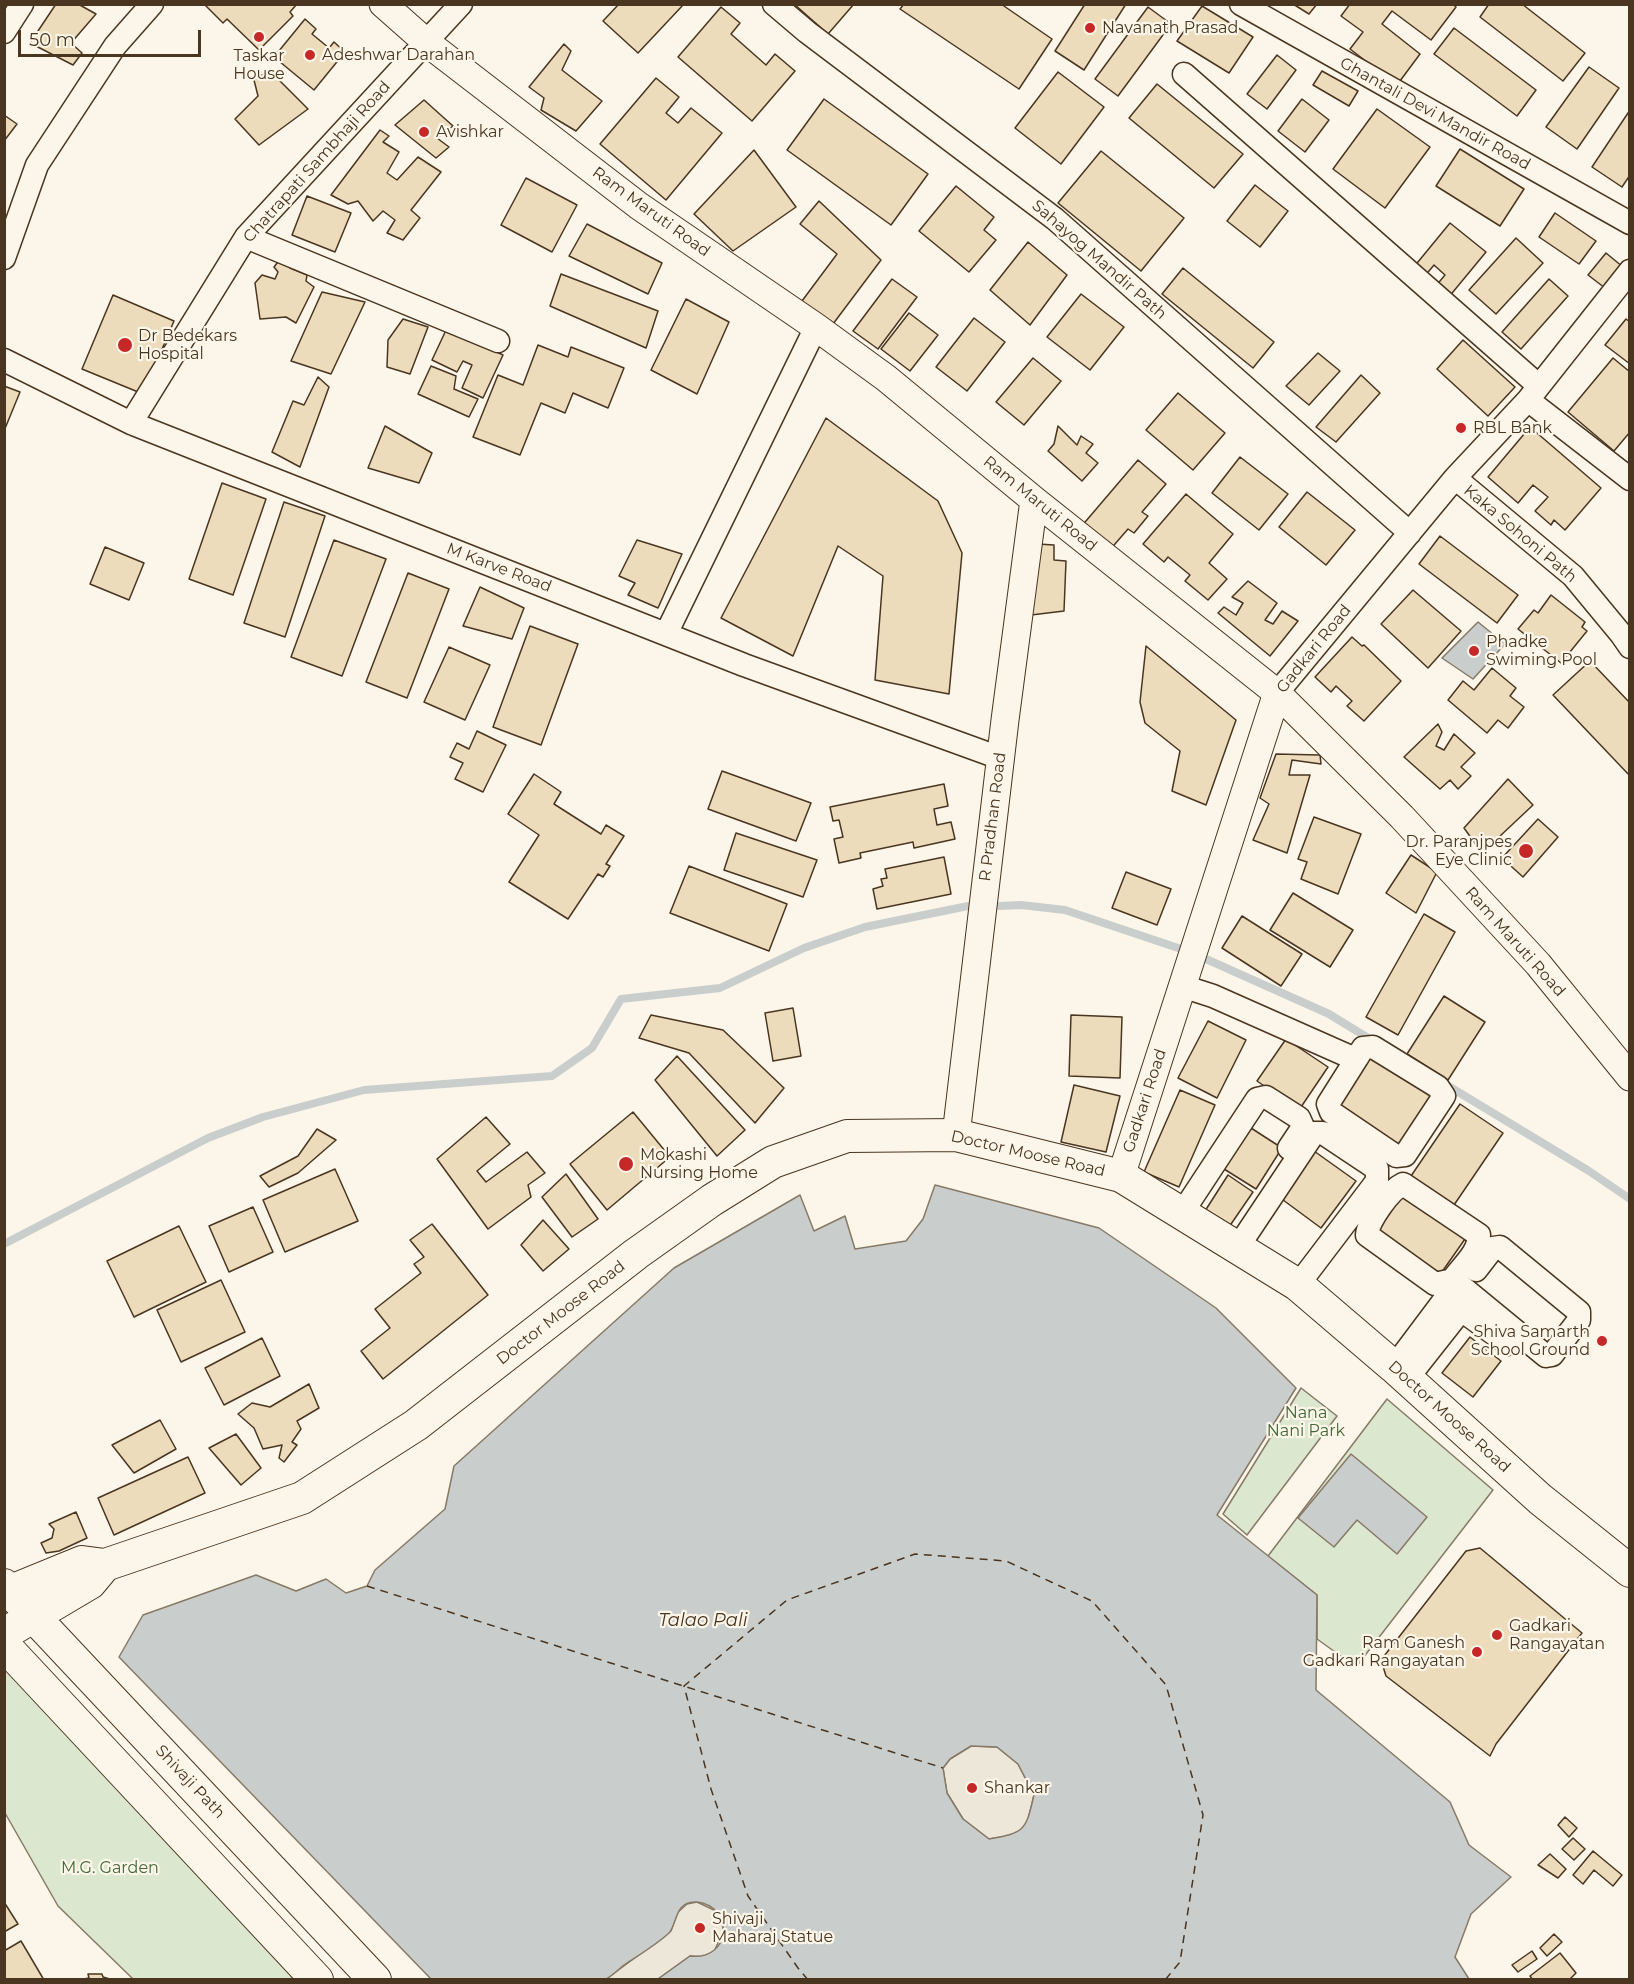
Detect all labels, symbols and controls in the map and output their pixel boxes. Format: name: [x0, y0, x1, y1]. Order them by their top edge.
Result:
scale bar: [21, 18, 204, 56]
place label: Navanath Prasad: [1102, 18, 1238, 38]
marker: Navanath Prasad: [1083, 21, 1097, 35]
text: 50 m: [29, 29, 75, 51]
marker: Taskar House: [252, 30, 266, 44]
place label: Adeshwar Darahan: [322, 45, 475, 65]
place label: Taskar House: [233, 46, 285, 84]
marker: Adeshwar Darahan: [303, 48, 317, 62]
street label: Ghantali Devi Mandir Road: [1336, 54, 1534, 174]
street label: Chatrapati Sambhaji Road: [239, 77, 395, 247]
place label: Avishkar: [436, 122, 504, 142]
marker: Avishkar: [417, 125, 431, 139]
street label: Ram Maruti Road: [588, 163, 714, 261]
street label: Sahayog Mandir Path: [1028, 196, 1170, 324]
place label: Dr Bedekars Hospital: [138, 326, 237, 364]
marker: Dr Bedekars Hospital: [116, 336, 134, 354]
place label: RBL Bank: [1473, 418, 1552, 438]
marker: RBL Bank: [1454, 421, 1468, 435]
street label: Ram Maruti Road: [979, 452, 1101, 556]
street label: Kaka Sohoni Path: [1460, 481, 1580, 587]
street label: M Karve Road: [444, 539, 554, 597]
street label: Gadkari Road: [1273, 601, 1355, 697]
place label: Phadke Swiming Pool: [1486, 632, 1597, 670]
marker: Phadke Swiming Pool: [1467, 644, 1481, 658]
street label: R Pradhan Road: [976, 751, 1010, 883]
place label: Dr. Paranjpes Eye Clinic: [1406, 832, 1512, 870]
marker: Dr. Paranjpes Eye Clinic: [1517, 842, 1535, 860]
street label: Ram Maruti Road: [1461, 883, 1569, 1001]
street label: Gadkari Road: [1119, 1047, 1171, 1155]
street label: Doctor Moose Road: [949, 1127, 1107, 1181]
place label: Mokashi Nursing Home: [640, 1145, 758, 1183]
marker: Mokashi Nursing Home: [617, 1155, 635, 1173]
street label: Doctor Moose Road: [493, 1257, 629, 1369]
place label: Shiva Samarth School Ground: [1471, 1322, 1590, 1360]
marker: Shiva Samarth School Ground: [1595, 1334, 1609, 1348]
street label: Doctor Moose Road: [1384, 1357, 1514, 1477]
park label: Nana Nani Park: [1267, 1403, 1345, 1441]
water label: Talao Pali: [658, 1610, 748, 1632]
place label: Gadkari Rangayatan: [1509, 1616, 1605, 1654]
marker: Gadkari Rangayatan: [1490, 1628, 1504, 1642]
place label: Ram Ganesh Gadkari Rangayatan: [1303, 1633, 1465, 1671]
marker: Ram Ganesh Gadkari Rangayatan: [1470, 1645, 1484, 1659]
street label: Shivaji Path: [151, 1741, 229, 1823]
place label: Shankar: [984, 1778, 1050, 1798]
marker: Shankar: [965, 1781, 979, 1795]
park label: M.G. Garden: [61, 1858, 159, 1878]
place label: Shivaji Maharaj Statue: [712, 1909, 833, 1947]
marker: Shivaji Maharaj Statue: [693, 1921, 707, 1935]

